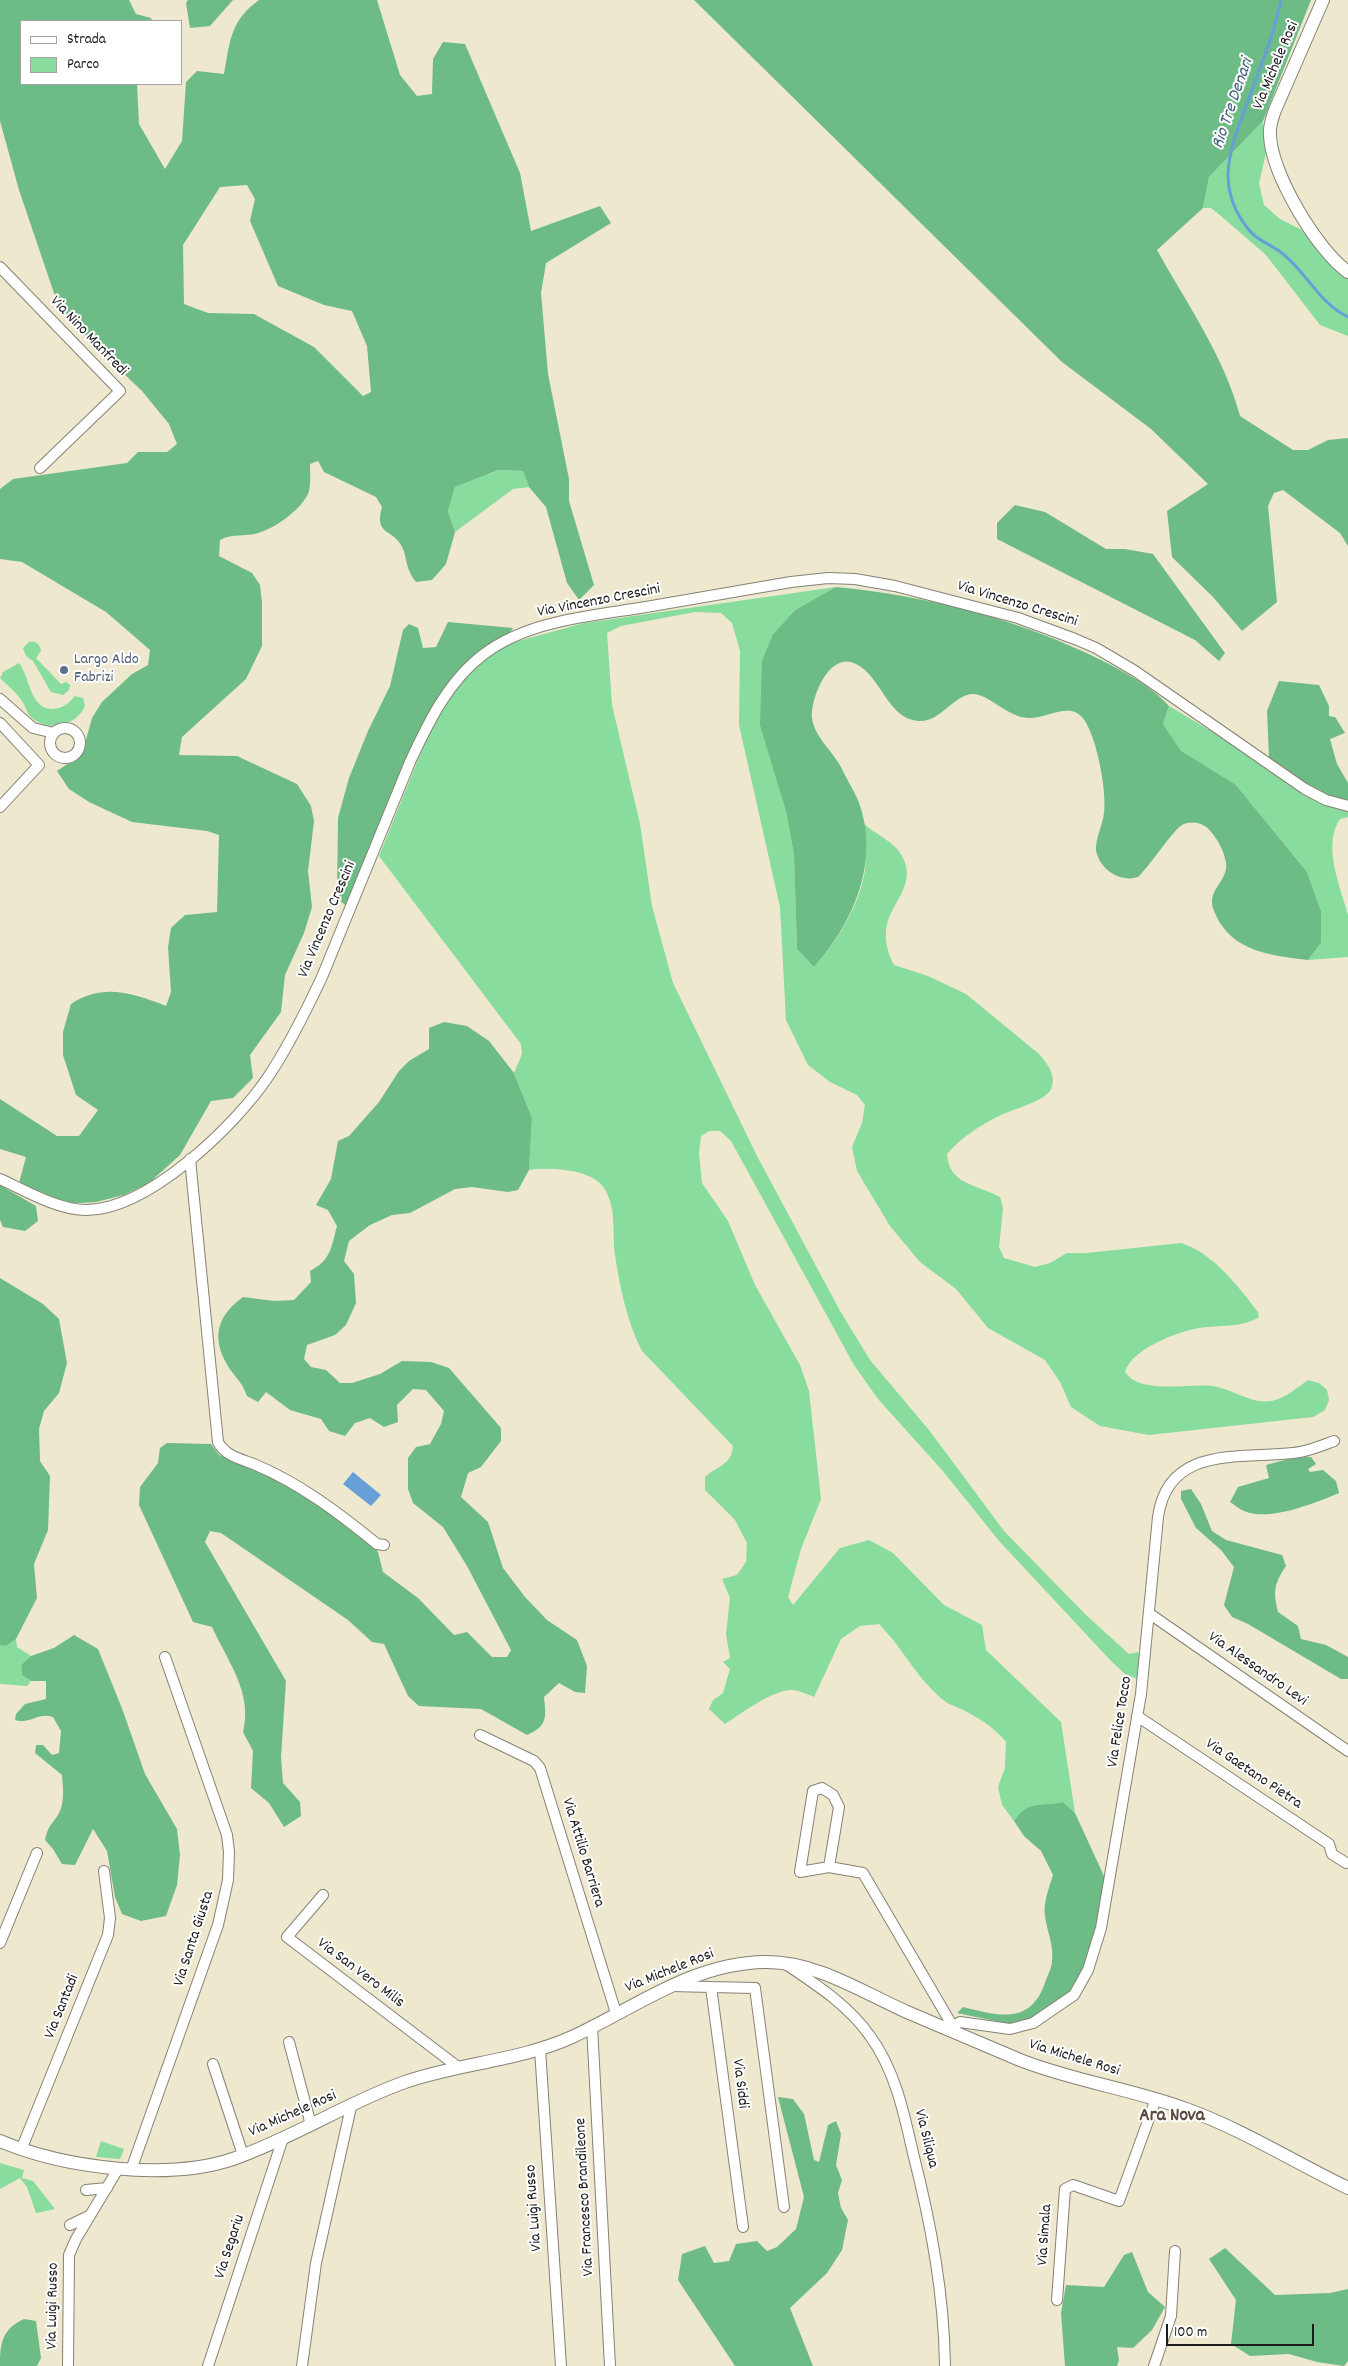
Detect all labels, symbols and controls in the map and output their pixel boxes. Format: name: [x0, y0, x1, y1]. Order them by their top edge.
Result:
street label: Via Michele Rosi: [1250, 19, 1304, 113]
legend: [20, 20, 182, 85]
text: Strada: [67, 29, 106, 51]
text: Parco: [67, 54, 99, 76]
water label: Rio Tre Denari: [1208, 56, 1260, 152]
street label: Via Nino Manfredi: [45, 293, 131, 381]
street label: Via Vincenzo Crescini: [955, 578, 1079, 632]
street label: Via Vincenzo Crescini: [536, 581, 662, 623]
place label: Largo Aldo Fabrizi: [74, 651, 139, 689]
marker: Largo Aldo Fabrizi: [58, 664, 70, 676]
street label: Via Vincenzo Crescini: [295, 859, 361, 981]
street label: Via Alessandro Levi: [1204, 1629, 1310, 1711]
street label: Via Felice Tocco: [1104, 1675, 1138, 1769]
street label: Via Gaetano Pietra: [1201, 1736, 1305, 1814]
street label: Via Attilio Barriera: [556, 1796, 608, 1910]
street label: Via Santa Giusta: [171, 1889, 219, 1989]
street label: Via San Vero Milis: [312, 1935, 408, 2013]
street label: Via Michele Rosi: [623, 1945, 717, 1999]
street label: Via Santadi: [41, 1972, 85, 2042]
street label: Via Michele Rosi: [1026, 2036, 1122, 2082]
street label: Via Siddi: [726, 2058, 752, 2110]
street label: Via Michele Rosi: [246, 2087, 340, 2143]
district label: Ara Nova: [1139, 2106, 1205, 2128]
street label: Via Siliqua: [908, 2108, 942, 2170]
street label: Via Francesco Brandileone: [572, 2117, 600, 2277]
street label: Via Luigi Russo: [522, 2164, 548, 2252]
street label: Via Simala: [1034, 2204, 1058, 2266]
street label: Via Segariu: [212, 2213, 250, 2281]
street label: Via Luigi Russo: [44, 2262, 64, 2350]
scale bar: [1168, 2314, 1316, 2346]
text: 100 m: [1174, 2322, 1207, 2344]

